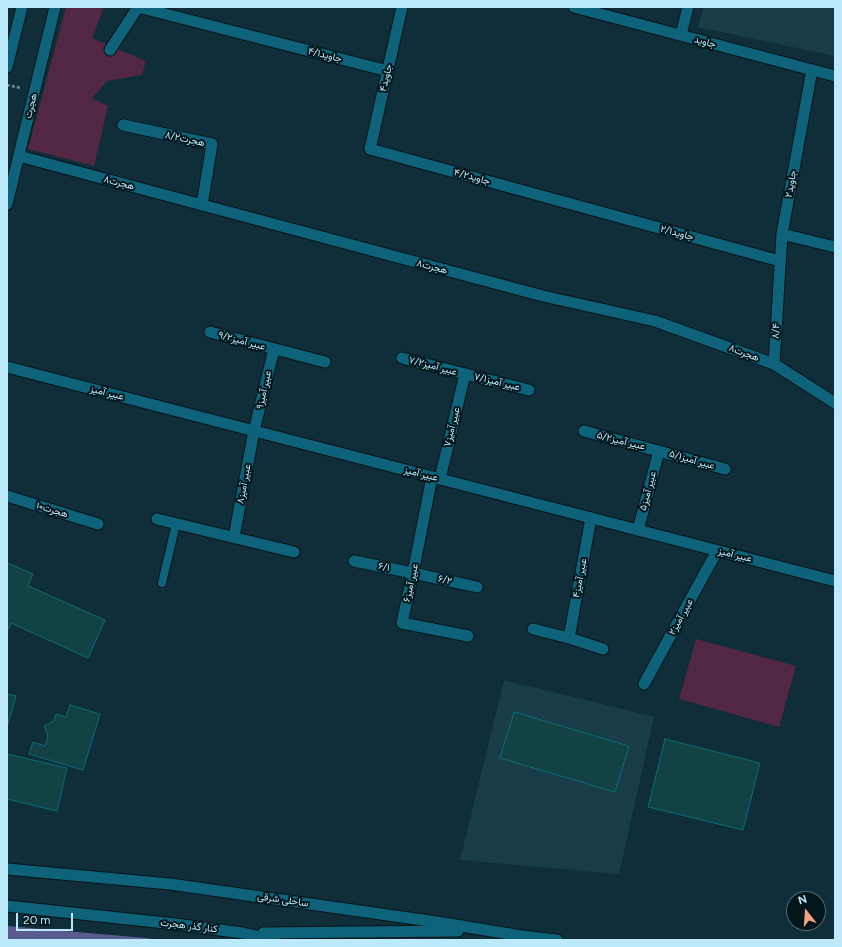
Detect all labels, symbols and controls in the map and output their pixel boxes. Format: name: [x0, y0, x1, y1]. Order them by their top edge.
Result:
street label: جاوید: [693, 33, 717, 51]
street label: ۴/۱جاوید: [307, 45, 343, 65]
street label: ۴جاوید: [377, 63, 395, 93]
street label: هجرت: [22, 92, 40, 120]
street label: هجرت۸/۲: [164, 129, 206, 149]
street label: ۴/۲جاوید: [453, 166, 491, 188]
street label: ۲جاوید: [783, 169, 799, 199]
street label: هجرت۸: [102, 173, 136, 193]
street label: ۲/۱جاوید: [659, 223, 695, 243]
street label: هجرت۸: [415, 257, 449, 277]
street label: ۸/۴: [770, 323, 782, 339]
street label: ۹/۲عبیر آمیز: [217, 329, 267, 353]
street label: هجرت۸: [727, 342, 761, 364]
street label: ۷/۲عبیر آمیز: [408, 354, 458, 378]
street label: عبیر آمیز۹: [254, 370, 274, 410]
street label: ۷/۱عبیر آمیز: [473, 370, 521, 394]
street label: عبیر آمیز: [89, 383, 125, 403]
street label: ۷عبیر آمیز: [441, 406, 463, 448]
street label: ۵/۲عبیر آمیز: [596, 429, 646, 453]
street label: ۵/۱عبیر آمیز: [668, 448, 716, 472]
street label: ۸عبیر آمیز: [234, 463, 254, 505]
street label: عبیر آمیز: [403, 464, 439, 484]
street label: ۵عبیر آمیز: [637, 470, 659, 512]
street label: هجرت۱۰: [35, 499, 69, 521]
street label: عبیر آمیز: [717, 545, 753, 565]
street label: ۴عبیر آمیز: [570, 557, 590, 599]
street label: ۶/۱: [377, 560, 391, 574]
street label: ۶عبیر آمیز: [401, 562, 421, 604]
street label: ۶/۲: [437, 573, 453, 587]
street label: ۲عبیر آمیز: [666, 597, 696, 637]
street label: ساحلی شرقی: [257, 890, 309, 910]
north arrow: [786, 891, 826, 931]
text: N: [797, 893, 809, 907]
scale bar: [18, 905, 75, 931]
text: 20 m: [23, 913, 51, 927]
street label: کنار گذر هجرت: [160, 917, 218, 935]

